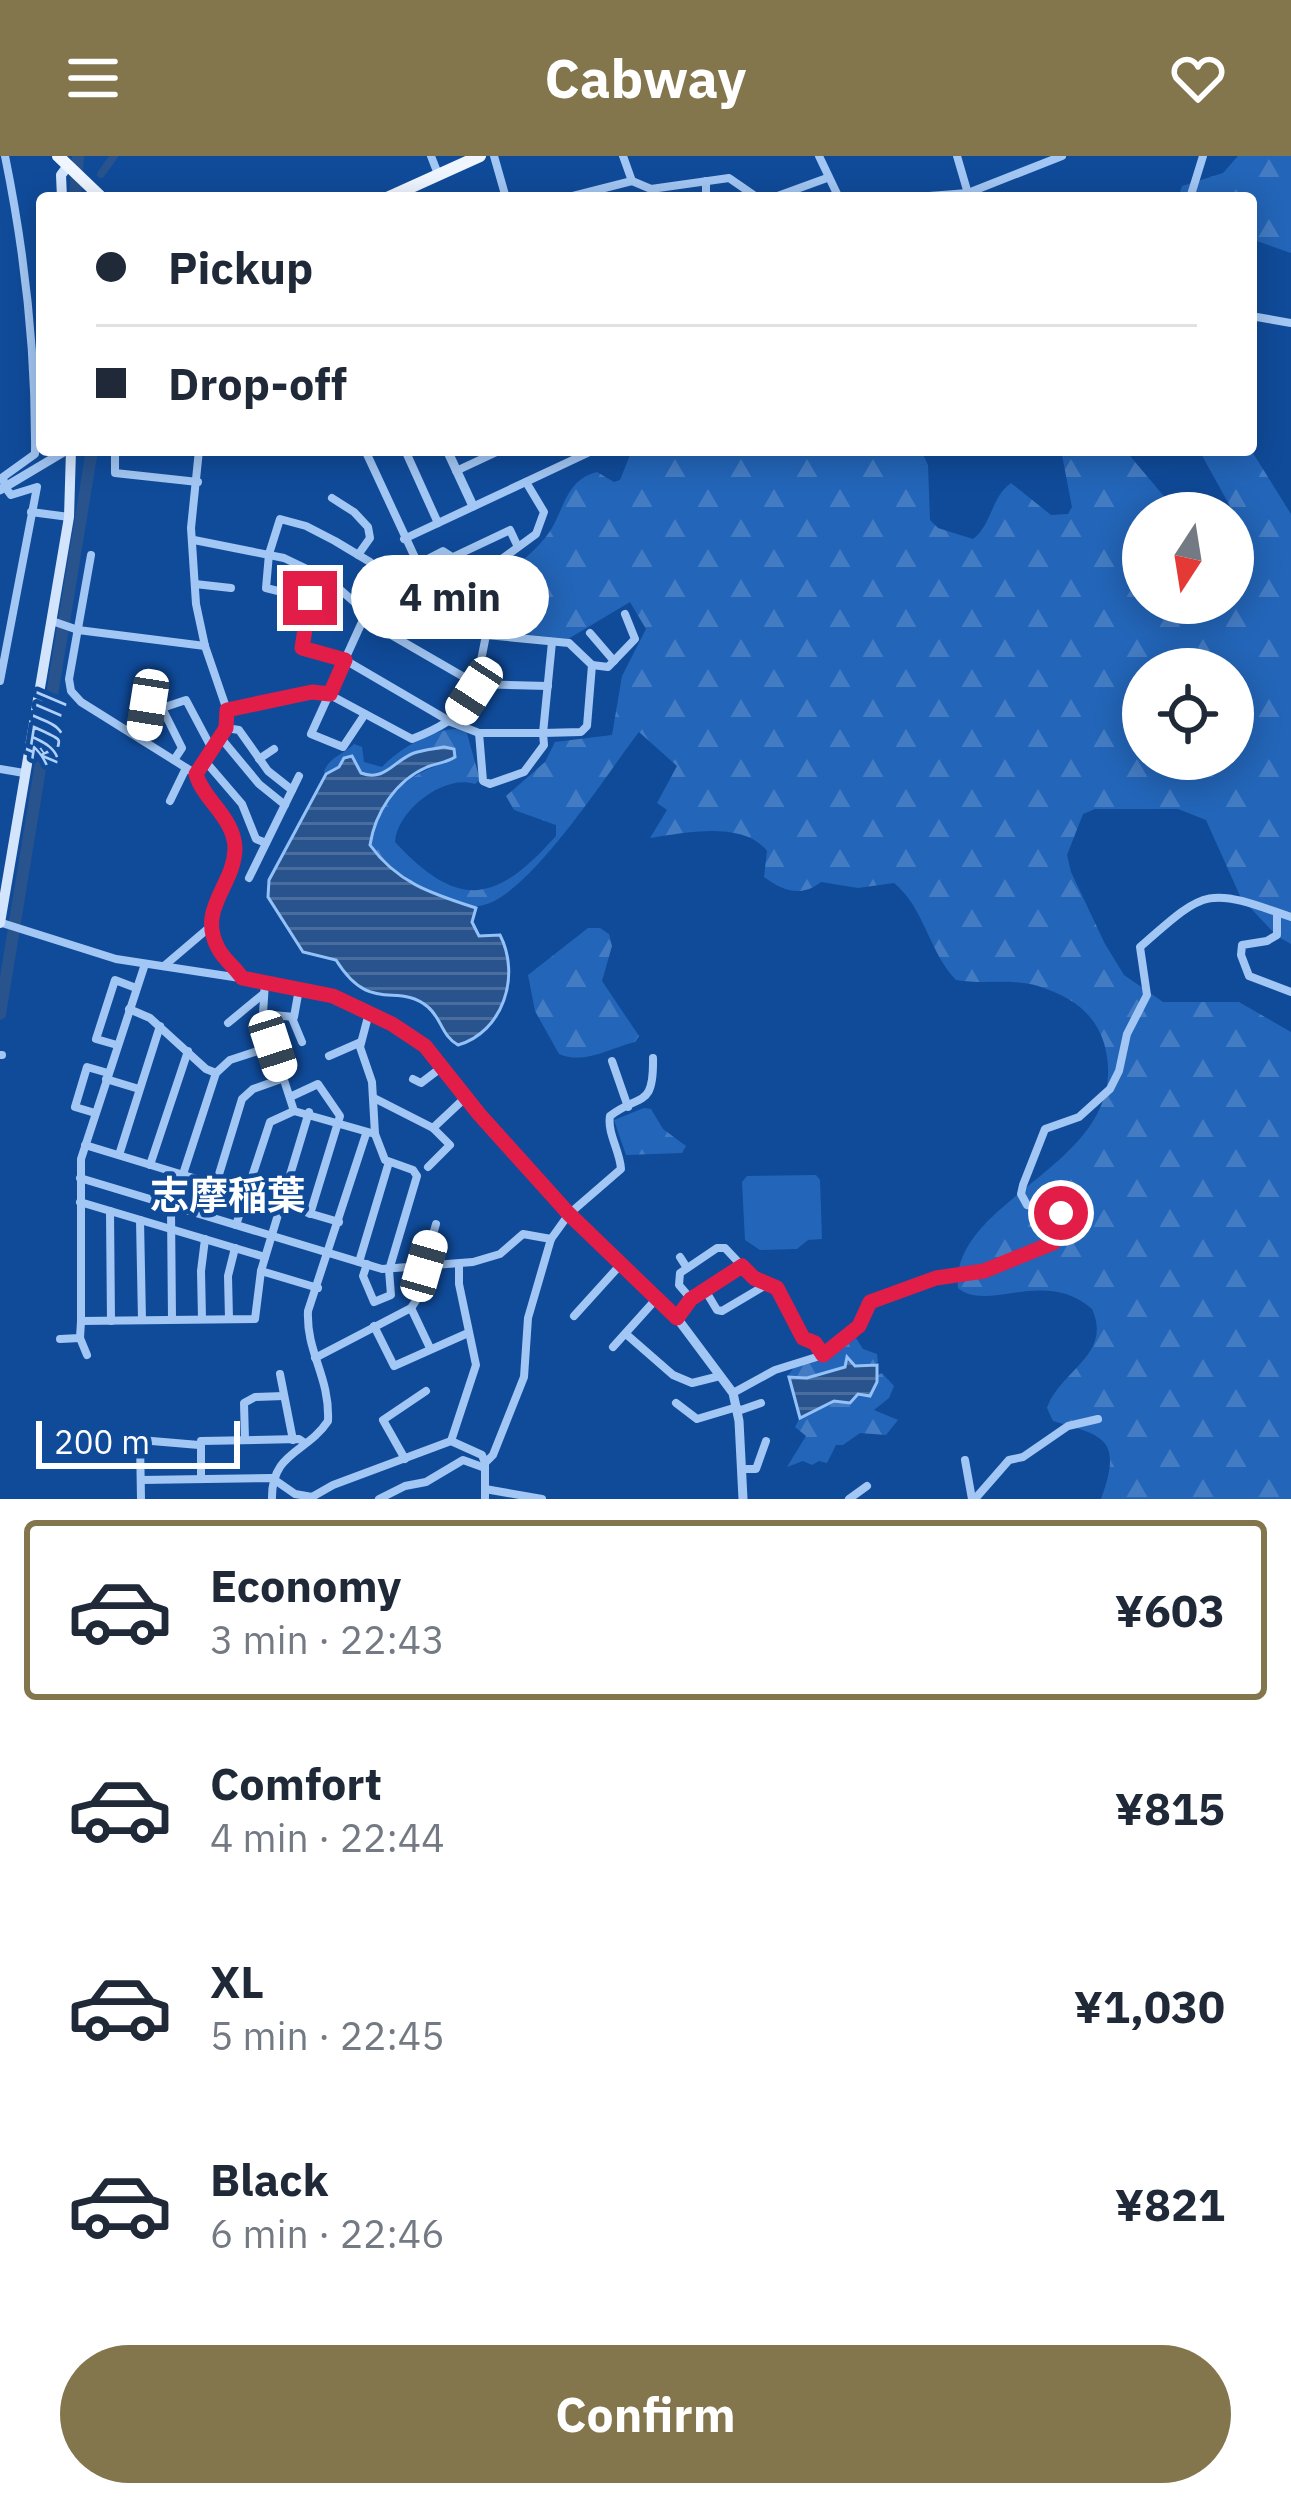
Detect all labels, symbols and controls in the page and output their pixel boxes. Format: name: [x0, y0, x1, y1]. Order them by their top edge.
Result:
text: Cabway: [545, 43, 746, 113]
icon: menu: [60, 45, 126, 111]
icon: heart: [1165, 45, 1231, 111]
text: Pickup: [168, 238, 313, 296]
text: Drop-off: [168, 354, 347, 412]
north arrow: [1122, 492, 1254, 624]
map controls: [1122, 492, 1254, 780]
callout: 4 min: [352, 556, 550, 640]
route end: [283, 571, 337, 625]
text: 4 min: [399, 571, 501, 622]
button: locate: [1122, 648, 1254, 780]
car: [439, 651, 509, 731]
car: [125, 667, 171, 743]
water label: 初川: [17, 689, 75, 771]
car: [245, 1006, 301, 1086]
district label: 志摩稲葉: [150, 1169, 306, 1220]
route start: [1034, 1186, 1088, 1240]
car: [397, 1226, 451, 1306]
scale bar: [36, 1415, 240, 1468]
text: 200 m: [54, 1420, 150, 1463]
icon: car: [66, 1556, 174, 1664]
text: Economy: [210, 1556, 401, 1614]
text: ¥603: [1115, 1581, 1225, 1639]
text: 3 min · 22:43: [210, 1614, 445, 1665]
icon: car: [66, 1754, 174, 1862]
text: Comfort: [210, 1754, 382, 1812]
text: ¥815: [1115, 1779, 1225, 1837]
text: 4 min · 22:44: [210, 1812, 445, 1863]
icon: car: [66, 1952, 174, 2060]
text: XL: [210, 1952, 264, 2010]
text: ¥1,030: [1074, 1977, 1225, 2035]
text: 5 min · 22:45: [210, 2010, 445, 2061]
icon: car: [66, 2150, 174, 2258]
text: Black: [210, 2150, 329, 2208]
text: ¥821: [1115, 2175, 1225, 2233]
text: 6 min · 22:46: [210, 2208, 445, 2259]
button: Confirm: [60, 2345, 1231, 2483]

